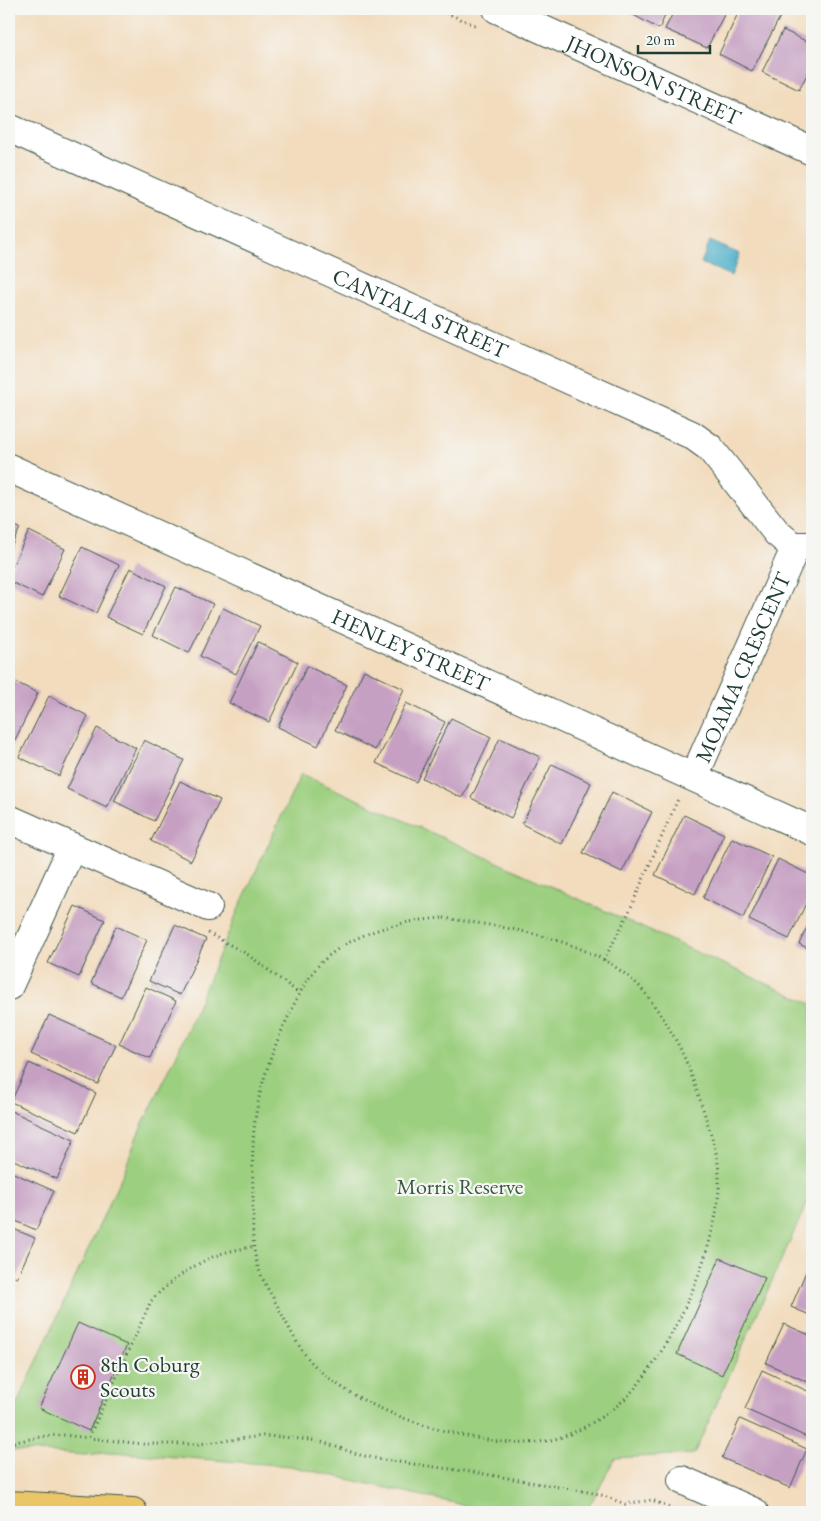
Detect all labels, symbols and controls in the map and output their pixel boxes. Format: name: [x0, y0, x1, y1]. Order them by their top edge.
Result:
scale bar: [638, 22, 711, 54]
street label: JHONSON STREET: [560, 27, 746, 132]
text: 20 m: [646, 30, 675, 49]
street label: CANTALA STREET: [328, 261, 513, 365]
street label: MOAMA CRESCENT: [688, 567, 797, 767]
street label: HENLEY STREET: [327, 601, 495, 698]
park label: Morris Reserve: [397, 1172, 524, 1201]
place label: 8th Coburg Scouts: [100, 1350, 200, 1404]
building icon: 8th Coburg Scouts: [70, 1364, 96, 1390]

